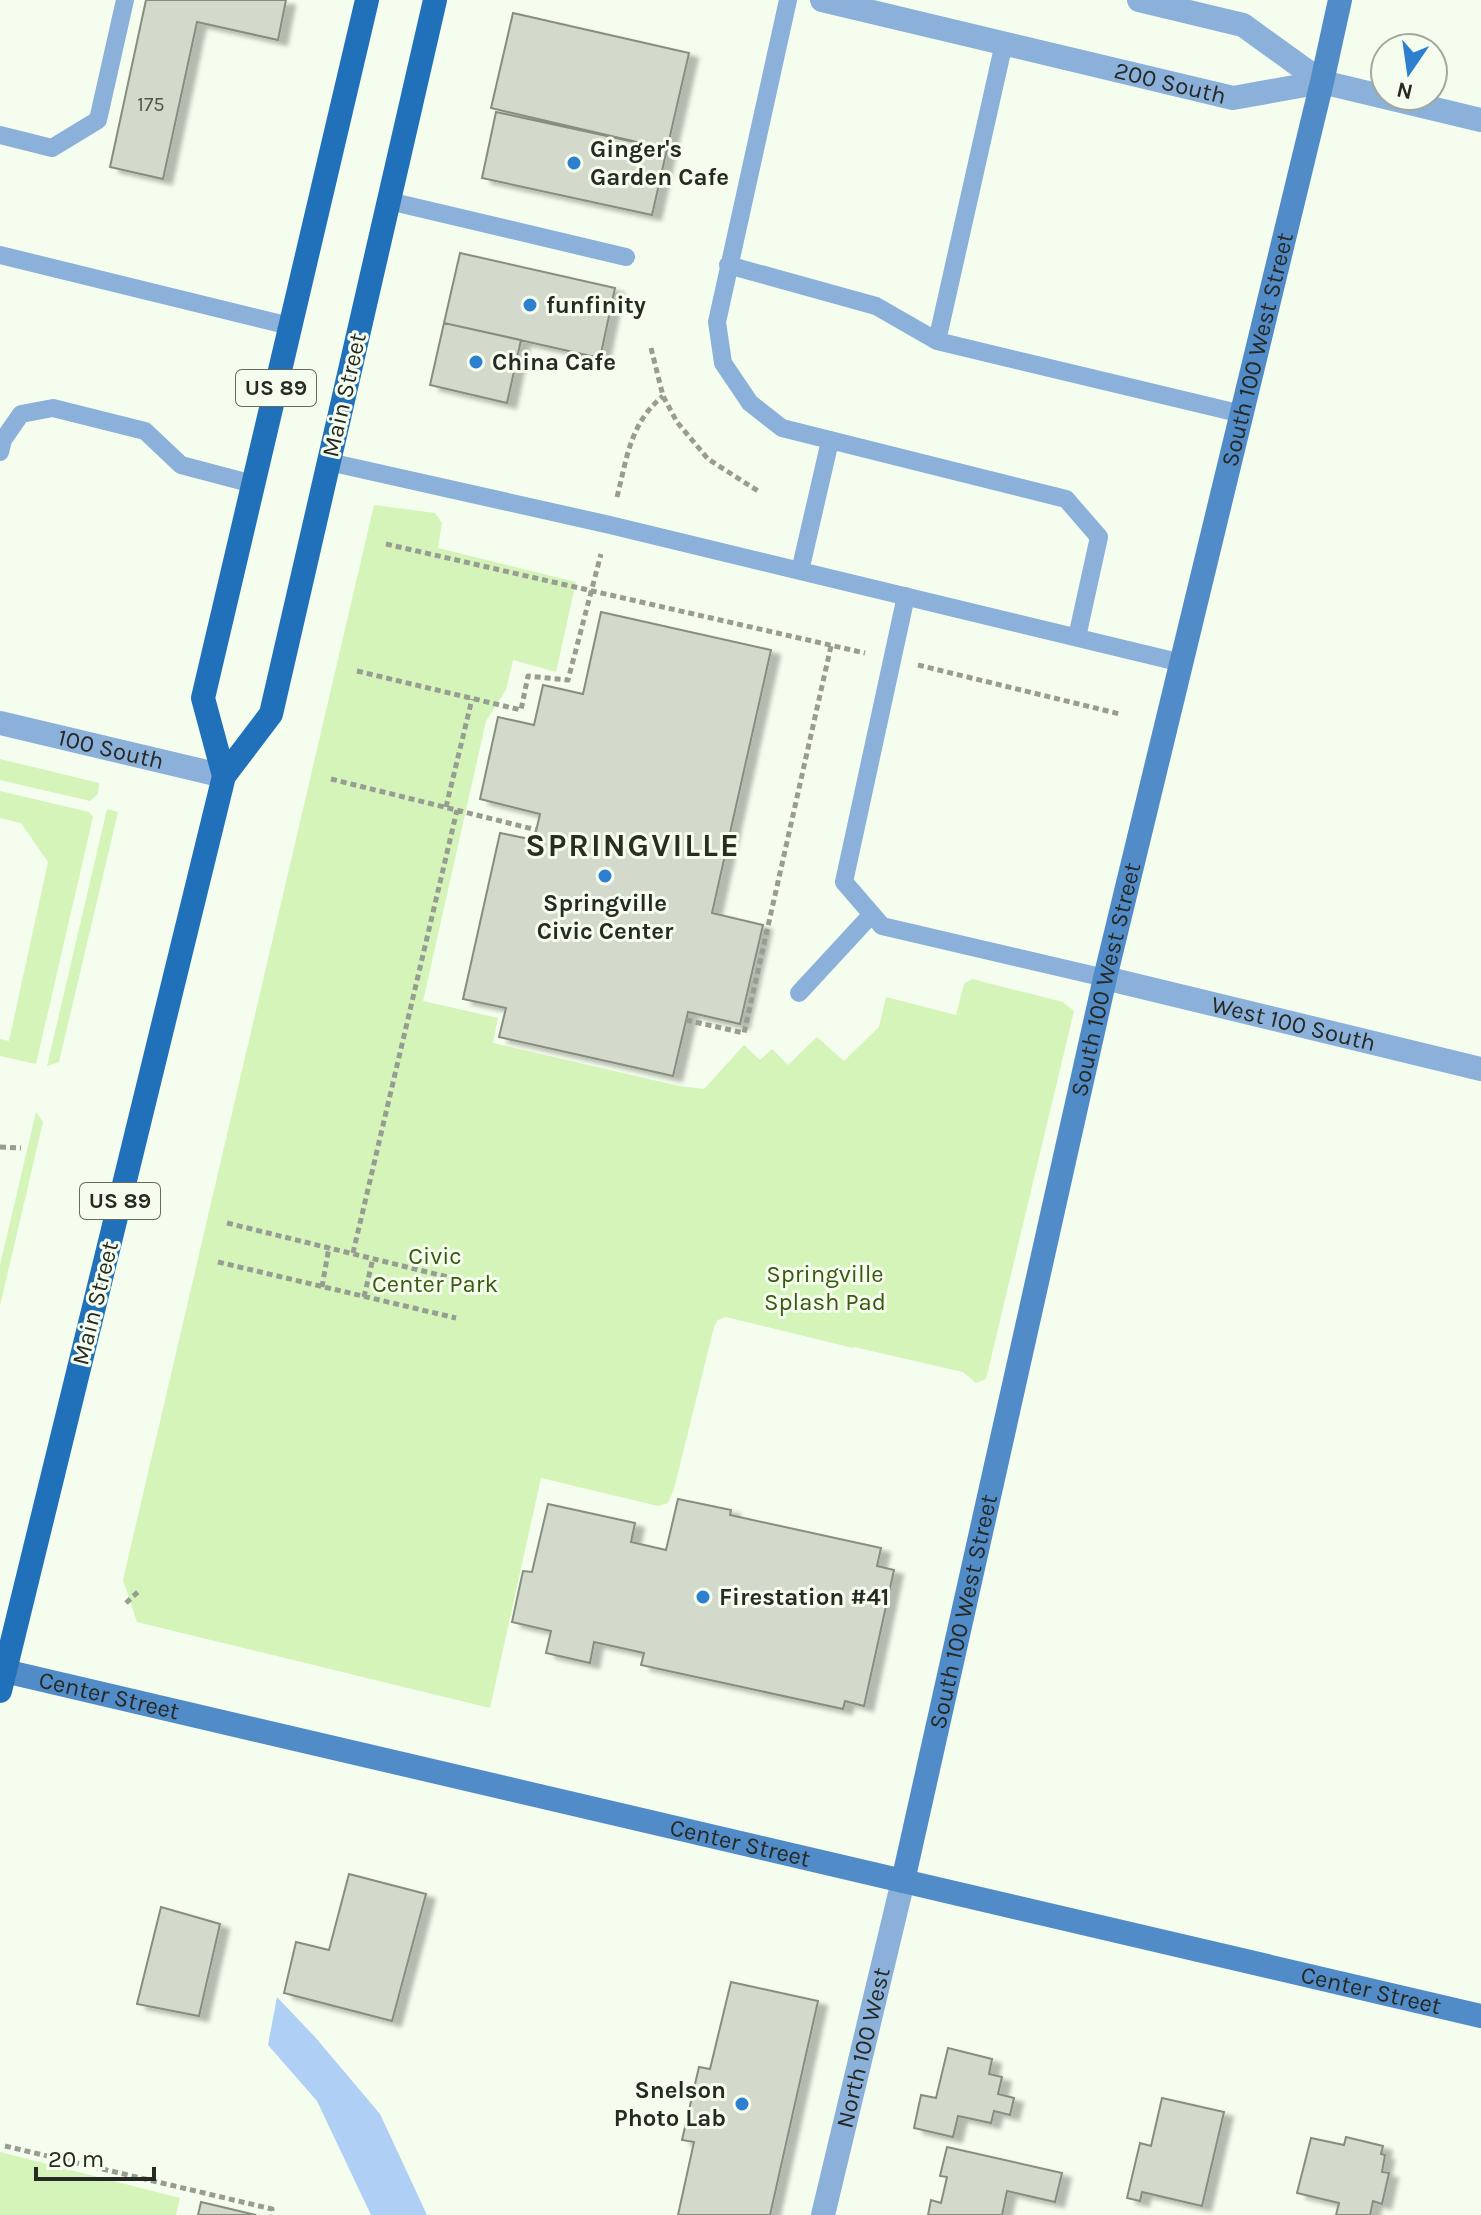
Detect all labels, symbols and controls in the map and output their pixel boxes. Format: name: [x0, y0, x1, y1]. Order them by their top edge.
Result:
north arrow: [1369, 32, 1449, 112]
street label: 200 South: [1112, 56, 1229, 110]
text: N: [1394, 76, 1415, 105]
house number: 175: [137, 93, 165, 116]
place label: Ginger's Garden Cafe: [590, 135, 729, 191]
marker: Ginger's Garden Cafe: [565, 154, 583, 172]
street label: South 100 West Street: [1215, 230, 1299, 469]
place label: funfinity: [546, 291, 646, 319]
marker: funfinity: [521, 296, 539, 314]
street label: Main Street: [316, 330, 372, 460]
place label: China Cafe: [492, 348, 616, 376]
marker: China Cafe: [467, 353, 485, 371]
road number: US 89: [236, 370, 316, 406]
street label: 100 South: [55, 723, 167, 775]
district label: SPRINGVILLE: [525, 827, 741, 864]
street label: South 100 West Street: [1065, 859, 1147, 1099]
marker: Springville Civic Center: [596, 867, 614, 885]
place label: Springville Civic Center: [537, 889, 674, 945]
street label: West 100 South: [1209, 990, 1379, 1057]
road number: US 89: [80, 1183, 160, 1219]
street label: Main Street: [66, 1238, 124, 1368]
park label: Civic Center Park: [372, 1242, 498, 1298]
park label: Springville Splash Pad: [764, 1260, 886, 1316]
street label: South 100 West Street: [923, 1492, 1003, 1732]
place label: Firestation #41: [719, 1583, 889, 1611]
marker: Firestation #41: [694, 1588, 712, 1606]
street label: Center Street: [36, 1666, 182, 1725]
street label: Center Street: [667, 1813, 813, 1873]
street label: Center Street: [1298, 1960, 1444, 2020]
street label: North 100 West: [830, 1965, 896, 2131]
place label: Snelson Photo Lab: [614, 2076, 726, 2132]
marker: Snelson Photo Lab: [733, 2095, 751, 2113]
scale bar: [36, 2131, 154, 2181]
text: 20 m: [48, 2145, 104, 2173]

